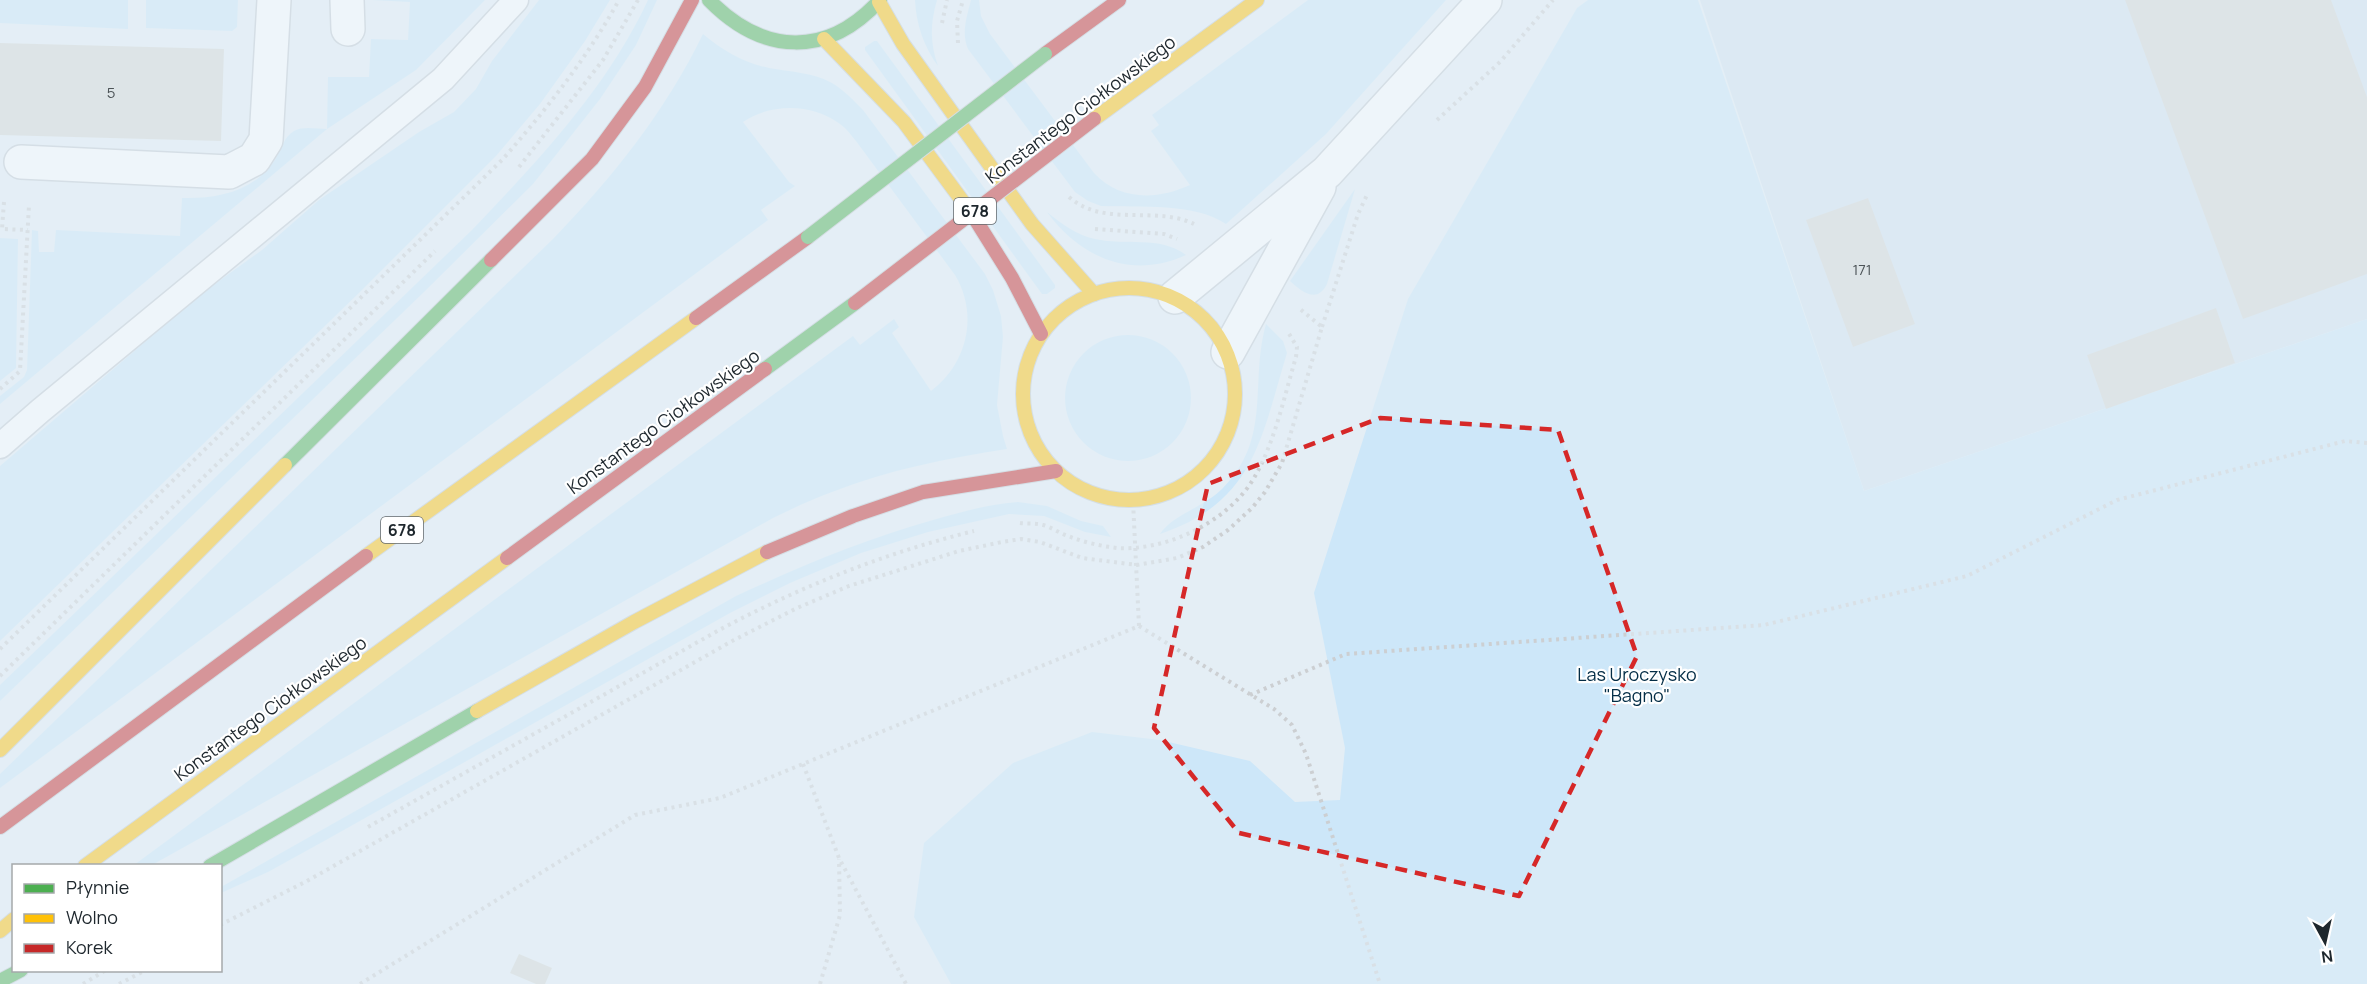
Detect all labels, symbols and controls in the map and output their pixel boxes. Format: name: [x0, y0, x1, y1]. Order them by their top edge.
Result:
street label: Konstantego Ciołkowskiego: [980, 30, 1180, 188]
house number: 5: [107, 82, 115, 103]
road number: 678: [954, 198, 996, 224]
house number: 171: [1852, 259, 1872, 280]
street label: Konstantego Ciołkowskiego: [562, 343, 764, 499]
road number: 678: [381, 517, 423, 543]
street label: Konstantego Ciołkowskiego: [169, 630, 371, 786]
park label: Las Uroczysko "Bagno": [1577, 662, 1697, 707]
legend: [12, 864, 222, 972]
text: Płynnie: [66, 875, 129, 899]
text: Wolno: [66, 905, 118, 929]
north arrow: [2295, 912, 2355, 972]
text: Korek: [66, 935, 113, 959]
text: N: [2320, 945, 2334, 969]

